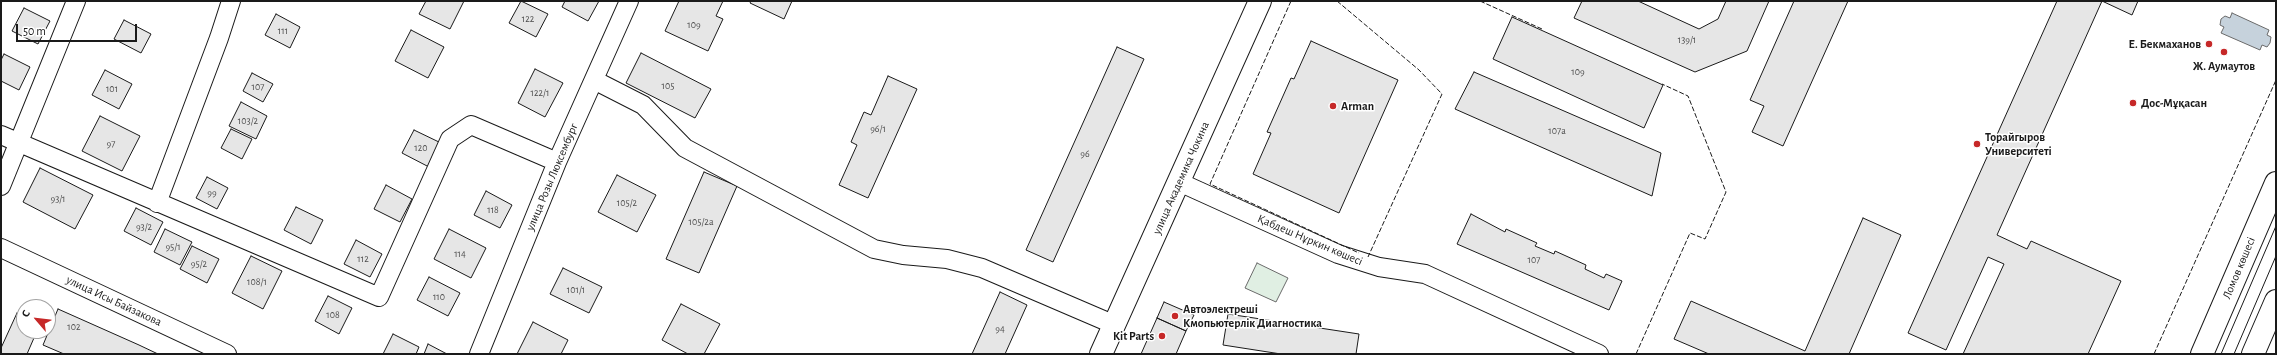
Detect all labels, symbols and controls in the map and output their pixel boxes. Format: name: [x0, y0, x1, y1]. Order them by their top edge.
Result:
house number: 122: [522, 13, 534, 25]
scale bar: [18, 16, 139, 42]
house number: 109: [687, 19, 701, 31]
text: 50 m: [23, 25, 46, 37]
house number: 111: [278, 25, 288, 37]
house number: 139/1: [1678, 34, 1696, 46]
place label: Е. Бекмаханов: [2129, 37, 2201, 51]
marker: Е. Бекмаханов: [2204, 39, 2214, 49]
marker: Ж. Аумаутов: [2219, 47, 2229, 57]
place label: Ж. Аумаутов: [2193, 59, 2255, 73]
house number: 109: [1571, 66, 1585, 78]
house number: 105: [662, 80, 674, 92]
house number: 107: [252, 81, 264, 93]
house number: 101: [106, 83, 118, 95]
house number: 122/1: [531, 87, 549, 99]
place label: Дос-Мұқасан: [2141, 96, 2207, 110]
marker: Дос-Мұқасан: [2128, 98, 2138, 108]
place label: Arman: [1341, 99, 1374, 113]
marker: Arman: [1328, 101, 1338, 111]
house number: 103/2: [238, 115, 258, 127]
street label: улица Академика Чокина: [1150, 119, 1212, 237]
street label: улица Розы Люксембург: [523, 121, 581, 233]
house number: 96/1: [870, 123, 886, 135]
house number: 107а: [1548, 125, 1566, 137]
place label: Торайгыров Университеті: [1985, 130, 2052, 158]
house number: 97: [107, 138, 115, 150]
marker: Торайгыров Университеті: [1972, 139, 1982, 149]
house number: 120: [414, 142, 428, 154]
house number: 96: [1080, 148, 1090, 160]
house number: 99: [207, 187, 217, 199]
house number: 93/1: [50, 193, 66, 205]
house number: 105/2: [617, 197, 637, 209]
house number: 118: [487, 204, 499, 216]
street label: Қабдеш Нұркин көшесі: [1255, 211, 1365, 269]
house number: 105/2а: [689, 216, 713, 228]
house number: 93/2: [136, 221, 152, 233]
street label: Ломов көшесі: [2219, 235, 2259, 301]
house number: 95/1: [165, 241, 181, 253]
house number: 114: [454, 248, 466, 260]
house number: 112: [357, 253, 369, 265]
house number: 107: [1528, 254, 1540, 266]
house number: 95/2: [191, 258, 207, 270]
street label: улица Исы Байзакова: [64, 273, 164, 329]
house number: 108/1: [247, 276, 267, 288]
house number: 101/1: [567, 284, 585, 296]
house number: 110: [433, 291, 445, 303]
north arrow: [16, 299, 56, 339]
place label: Автоэлектреші Кмопьютерлік Диагностика: [1183, 302, 1322, 330]
text: С: [20, 308, 32, 319]
house number: 108: [326, 309, 340, 321]
marker: Автоэлектреші Кмопьютерлік Диагностика: [1170, 311, 1180, 321]
house number: 102: [67, 321, 81, 333]
house number: 94: [995, 323, 1005, 335]
place label: Kit Parts: [1113, 329, 1154, 343]
marker: Kit Parts: [1157, 331, 1167, 341]

